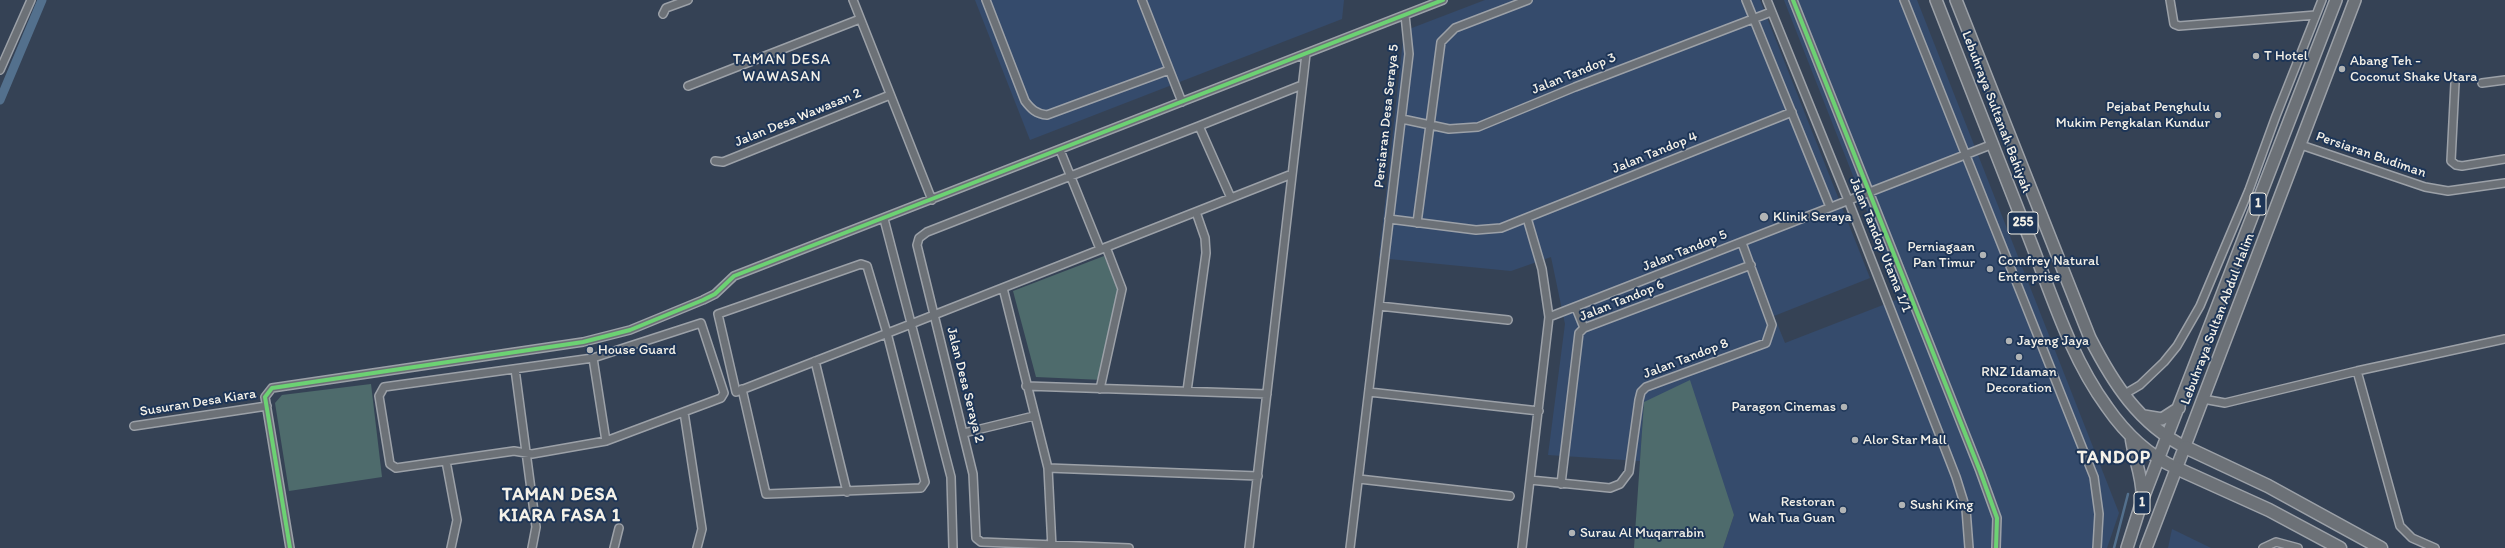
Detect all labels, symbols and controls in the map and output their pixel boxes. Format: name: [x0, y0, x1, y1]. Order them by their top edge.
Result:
street label: Lebuhraya Sultanah Bahiyah: [1957, 29, 2035, 195]
street label: Persiaran Desa Seraya 5: [1371, 43, 1403, 189]
place label: T Hotel: [2264, 48, 2308, 64]
street label: Jalan Tandop 3: [1529, 49, 1619, 99]
district label: TAMAN DESA WAWASAN: [733, 51, 831, 86]
marker: T Hotel: [2251, 51, 2261, 61]
place label: Abang Teh - Coconut Shake Utara: [2350, 53, 2477, 86]
marker: Abang Teh - Coconut Shake Utara: [2337, 64, 2347, 74]
street label: Jalan Desa Wawasan 2: [732, 85, 864, 151]
place label: Pejabat Penghulu Mukim Pengkalan Kundur: [2056, 99, 2210, 132]
marker: Pejabat Penghulu Mukim Pengkalan Kundur: [2213, 110, 2223, 120]
street label: Jalan Tandop 4: [1610, 128, 1700, 178]
street label: Persiaran Budiman: [2314, 128, 2428, 182]
street label: Jalan Tandop Utama 1/1: [1845, 175, 1915, 315]
road number: 1: [2250, 193, 2266, 215]
place label: Klinik Seraya: [1773, 209, 1852, 225]
marker: Klinik Seraya: [1758, 211, 1770, 223]
road number: 255: [2008, 212, 2038, 234]
street label: Jalan Tandop 5: [1640, 226, 1730, 276]
street label: Lebuhraya Sultan Abdul Halim: [2177, 231, 2259, 407]
place label: Perniagaan Pan Timur: [1908, 239, 1975, 272]
marker: Perniagaan Pan Timur: [1978, 250, 1988, 260]
place label: Comfrey Natural Enterprise: [1998, 253, 2099, 286]
marker: Comfrey Natural Enterprise: [1985, 264, 1995, 274]
street label: Jalan Tandop 6: [1577, 276, 1667, 326]
street label: Jalan Desa Seraya 2: [942, 325, 988, 445]
place label: Jayeng Jaya: [2017, 333, 2089, 349]
street label: Jalan Tandop 8: [1641, 335, 1731, 383]
marker: Jayeng Jaya: [2004, 336, 2014, 346]
place label: House Guard: [598, 342, 676, 358]
marker: House Guard: [585, 345, 595, 355]
marker: RNZ Idaman Decoration: [2014, 352, 2024, 362]
place label: RNZ Idaman Decoration: [1981, 364, 2057, 396]
street label: Susuran Desa Kiara: [139, 386, 257, 420]
place label: Paragon Cinemas: [1731, 399, 1836, 415]
marker: Paragon Cinemas: [1839, 402, 1849, 412]
place label: Alor Star Mall: [1863, 432, 1947, 448]
marker: Alor Star Mall: [1850, 435, 1860, 445]
district label: TANDOP: [2077, 447, 2151, 469]
district label: TAMAN DESA KIARA FASA 1: [499, 484, 621, 526]
road number: 1: [2134, 492, 2150, 514]
place label: Restoran Wah Tua Guan: [1749, 494, 1835, 526]
place label: Sushi King: [1910, 497, 1973, 513]
marker: Sushi King: [1897, 500, 1907, 510]
marker: Restoran Wah Tua Guan: [1838, 505, 1848, 515]
place label: Surau Al Muqarrabin: [1580, 525, 1704, 541]
marker: Surau Al Muqarrabin: [1567, 528, 1577, 538]

